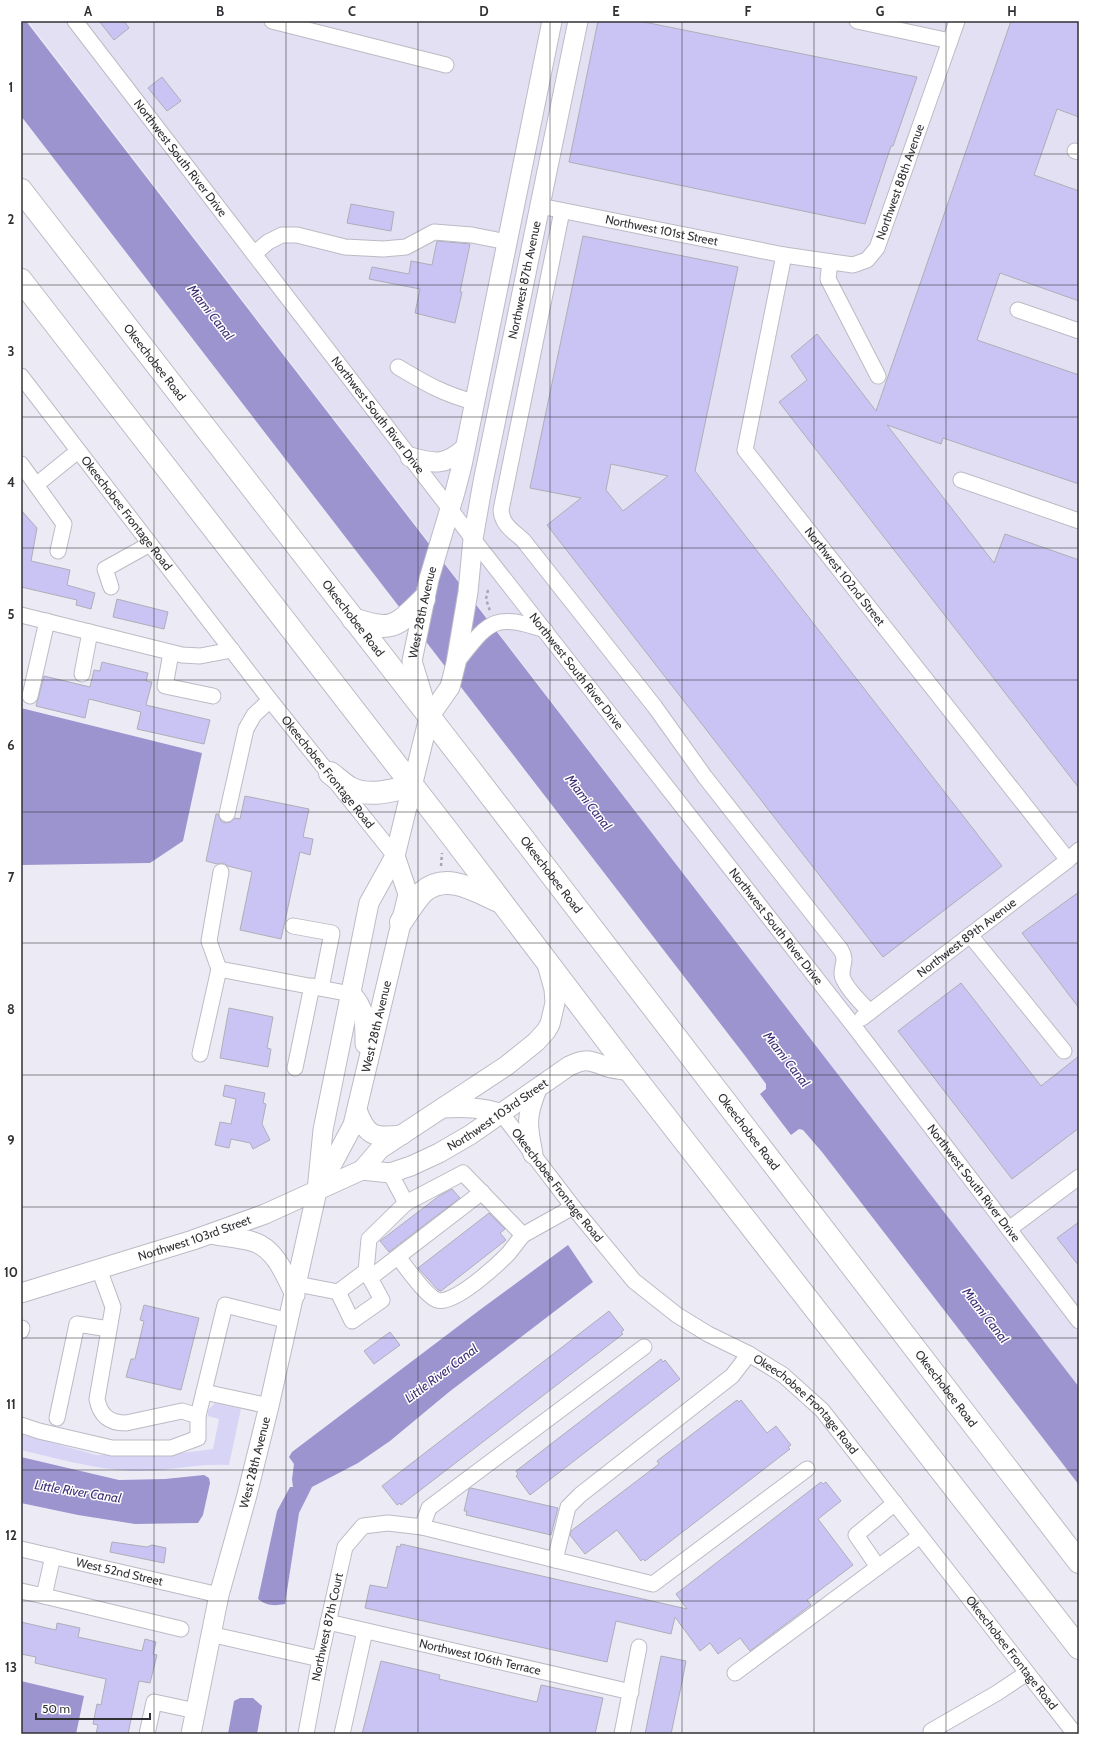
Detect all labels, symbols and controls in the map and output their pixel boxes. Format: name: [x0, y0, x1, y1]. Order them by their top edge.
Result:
text: A: [84, 3, 93, 19]
text: B: [216, 3, 224, 19]
text: C: [348, 3, 356, 19]
text: D: [479, 3, 489, 19]
text: E: [612, 3, 620, 19]
text: F: [745, 3, 752, 19]
text: G: [876, 3, 885, 19]
text: H: [1007, 3, 1017, 19]
text: 1: [9, 79, 13, 95]
street label: Northwest South River Drive: [131, 96, 231, 220]
street label: Northwest 88th Avenue: [872, 122, 927, 242]
text: 2: [8, 211, 15, 227]
street label: Northwest 101st Street: [604, 211, 719, 249]
street label: Northwest 87th Avenue: [505, 219, 544, 340]
water label: Miami Canal: [184, 280, 238, 343]
street label: Okeechobee Road: [121, 321, 189, 403]
text: 3: [7, 343, 15, 359]
street label: Northwest South River Drive: [328, 353, 428, 476]
street label: Okeechobee Frontage Road: [78, 453, 175, 573]
text: 4: [7, 474, 15, 490]
street label: Northwest 102nd Street: [802, 524, 889, 629]
street label: West 28th Avenue: [405, 564, 439, 660]
street label: Okeechobee Road: [319, 577, 388, 659]
text: 5: [8, 606, 15, 622]
street label: Northwest South River Drive: [526, 610, 627, 732]
street label: Okeechobee Frontage Road: [278, 712, 378, 831]
text: 6: [7, 737, 15, 753]
water label: Miami Canal: [562, 770, 616, 833]
street label: Okeechobee Road: [517, 833, 586, 916]
street label: Northwest South River Drive: [726, 865, 827, 987]
text: 7: [8, 869, 15, 885]
street label: Northwest 89th Avenue: [914, 894, 1019, 980]
street label: West 28th Avenue: [358, 979, 394, 1074]
text: 8: [7, 1001, 15, 1017]
water label: Miami Canal: [760, 1027, 814, 1090]
street label: Northwest 103rd Street: [444, 1075, 550, 1154]
street label: Okeechobee Road: [715, 1090, 783, 1173]
street label: Northwest South River Drive: [924, 1121, 1024, 1244]
street label: Okeechobee Frontage Road: [509, 1125, 607, 1245]
text: 9: [7, 1132, 15, 1148]
street label: Northwest 103rd Street: [136, 1212, 253, 1264]
text: 10: [4, 1264, 18, 1280]
water label: Miami Canal: [959, 1283, 1013, 1346]
water label: Little River Canal: [401, 1340, 481, 1406]
street label: Okeechobee Road: [912, 1347, 981, 1430]
street label: Okeechobee Frontage Road: [751, 1350, 862, 1457]
text: 11: [6, 1396, 16, 1412]
street label: West 28th Avenue: [236, 1415, 273, 1510]
water label: Little River Canal: [33, 1476, 123, 1506]
text: 12: [5, 1527, 17, 1543]
street label: West 52nd Street: [75, 1554, 164, 1589]
street label: Northwest 87th Court: [308, 1572, 346, 1682]
street label: Okeechobee Frontage Road: [963, 1593, 1061, 1712]
street label: Northwest 106th Terrace: [418, 1635, 542, 1678]
text: 13: [5, 1659, 17, 1675]
scale bar: [36, 1695, 150, 1721]
text: 50 m: [42, 1701, 70, 1716]

